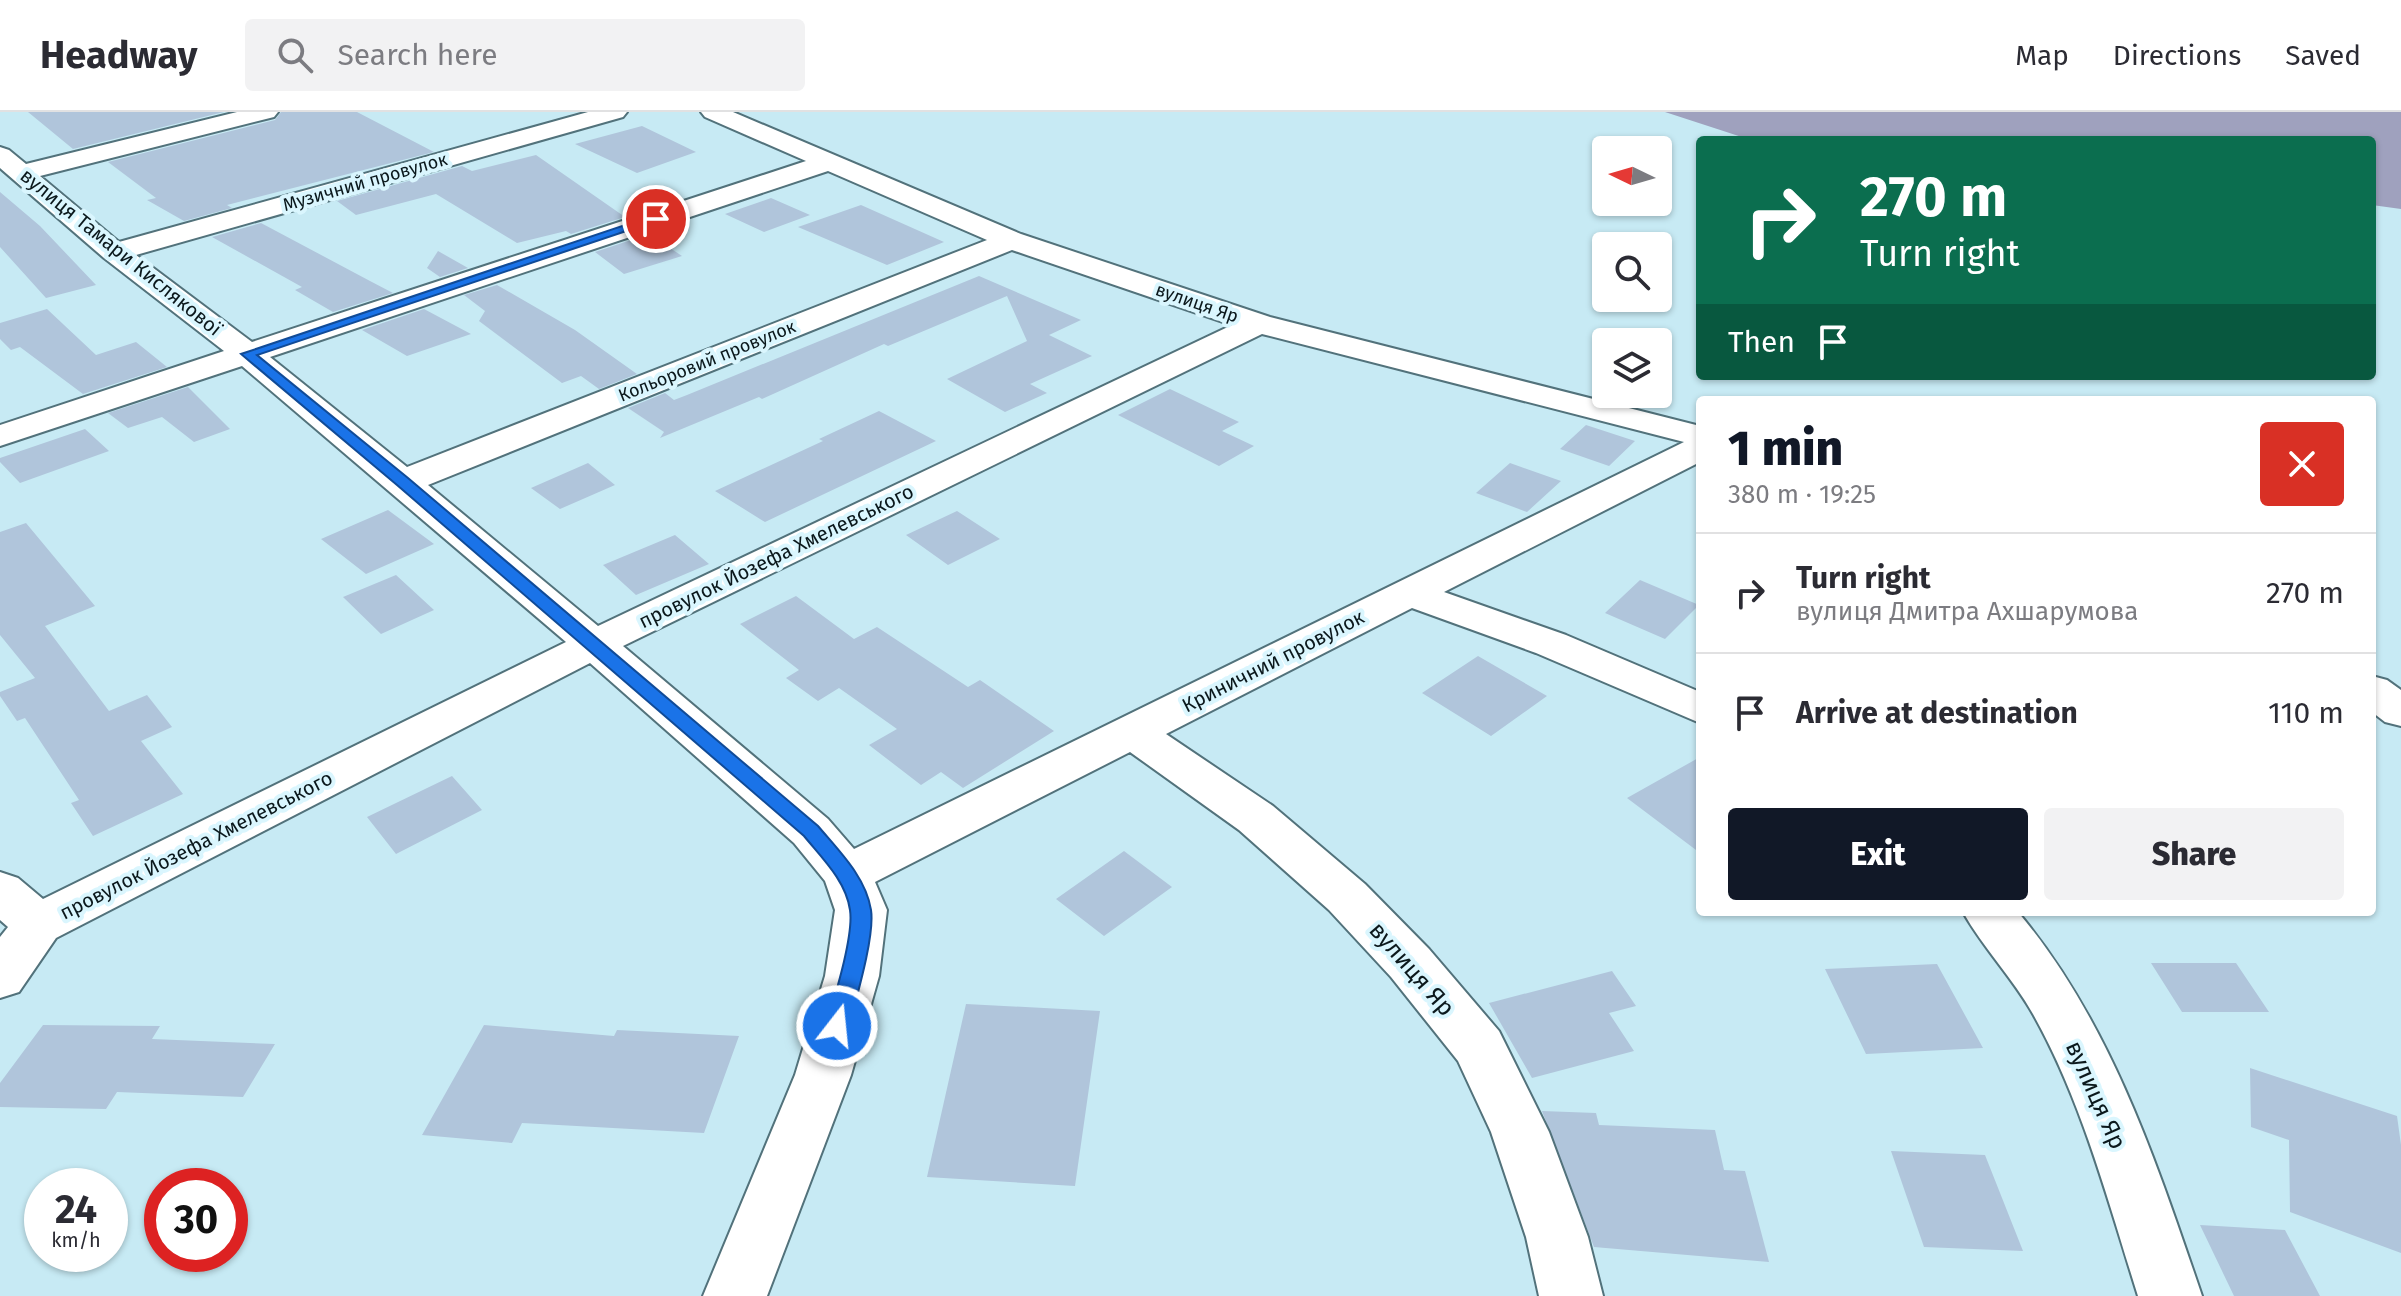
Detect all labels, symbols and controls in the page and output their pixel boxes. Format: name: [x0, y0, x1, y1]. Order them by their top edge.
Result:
search box: [245, 19, 805, 91]
text: Headway: [40, 32, 197, 78]
icon: search: [273, 33, 317, 77]
text: Search here: [337, 37, 498, 73]
text: Map: [2015, 39, 2069, 72]
text: Directions: [2113, 39, 2241, 72]
text: Saved: [2285, 39, 2361, 72]
north arrow: [1592, 136, 1672, 216]
map controls: [1592, 136, 1672, 408]
street label: Музичний провулок: [280, 148, 450, 216]
street label: вулиця Тамари Кислякової: [15, 163, 228, 342]
text: 270 m: [1860, 164, 2007, 231]
icon: right: [1728, 168, 1832, 272]
pin: [622, 185, 690, 253]
icon: arrive: [634, 197, 678, 241]
button: search: [1592, 232, 1672, 312]
text: Turn right: [1860, 232, 2020, 276]
street label: вулиця Яр: [1153, 279, 1241, 327]
street label: Кольоровий провулок: [615, 315, 799, 407]
icon: arrive: [1811, 320, 1855, 364]
text: Then: [1728, 324, 1795, 360]
button: layers: [1592, 328, 1672, 408]
text: 1 min: [1728, 420, 1843, 478]
button: close: [2260, 422, 2344, 506]
street label: провулок Йозефа Хмелевського: [635, 479, 917, 633]
text: 380 m · 19:25: [1728, 479, 1876, 510]
text: Turn right: [1796, 560, 1931, 596]
icon: right: [1728, 571, 1772, 615]
text: 270 m: [2266, 575, 2344, 611]
text: вулиця Дмитра Ахшарумова: [1796, 596, 2138, 627]
street label: Криничний провулок: [1178, 604, 1369, 717]
icon: arrive: [1728, 691, 1772, 735]
text: Arrive at destination: [1796, 695, 2078, 731]
text: 110 m: [2268, 695, 2344, 731]
street label: провулок Йозефа Хмелевського: [56, 766, 336, 924]
button: Exit: [1728, 808, 2028, 900]
button: Share: [2044, 808, 2344, 900]
street label: вулиця Яр: [1364, 916, 1460, 1022]
position arrow: [795, 984, 879, 1068]
street label: вулиця Яр: [2060, 1037, 2132, 1153]
speed limit sign: 30: [144, 1168, 248, 1272]
text: 24: [55, 1186, 97, 1234]
text: km/h: [51, 1228, 101, 1252]

